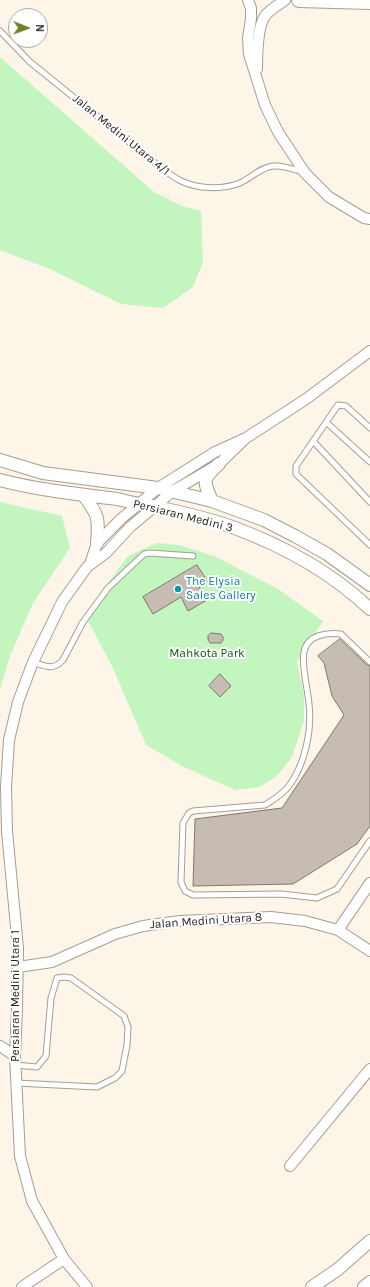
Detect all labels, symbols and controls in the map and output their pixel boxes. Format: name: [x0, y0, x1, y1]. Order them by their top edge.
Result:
north arrow: [8, 8, 48, 48]
text: N: [33, 24, 46, 32]
street label: Jalan Medini Utara 4/1: [70, 91, 172, 179]
street label: Persiaran Medini 3: [132, 497, 234, 535]
place label: The Elysia Sales Gallery: [186, 575, 256, 603]
marker: The Elysia Sales Gallery: [173, 584, 183, 594]
park label: Mahkota Park: [169, 647, 245, 661]
street label: Jalan Medini Utara 8: [149, 910, 263, 932]
street label: Persiaran Medini Utara 1: [9, 930, 23, 1062]

